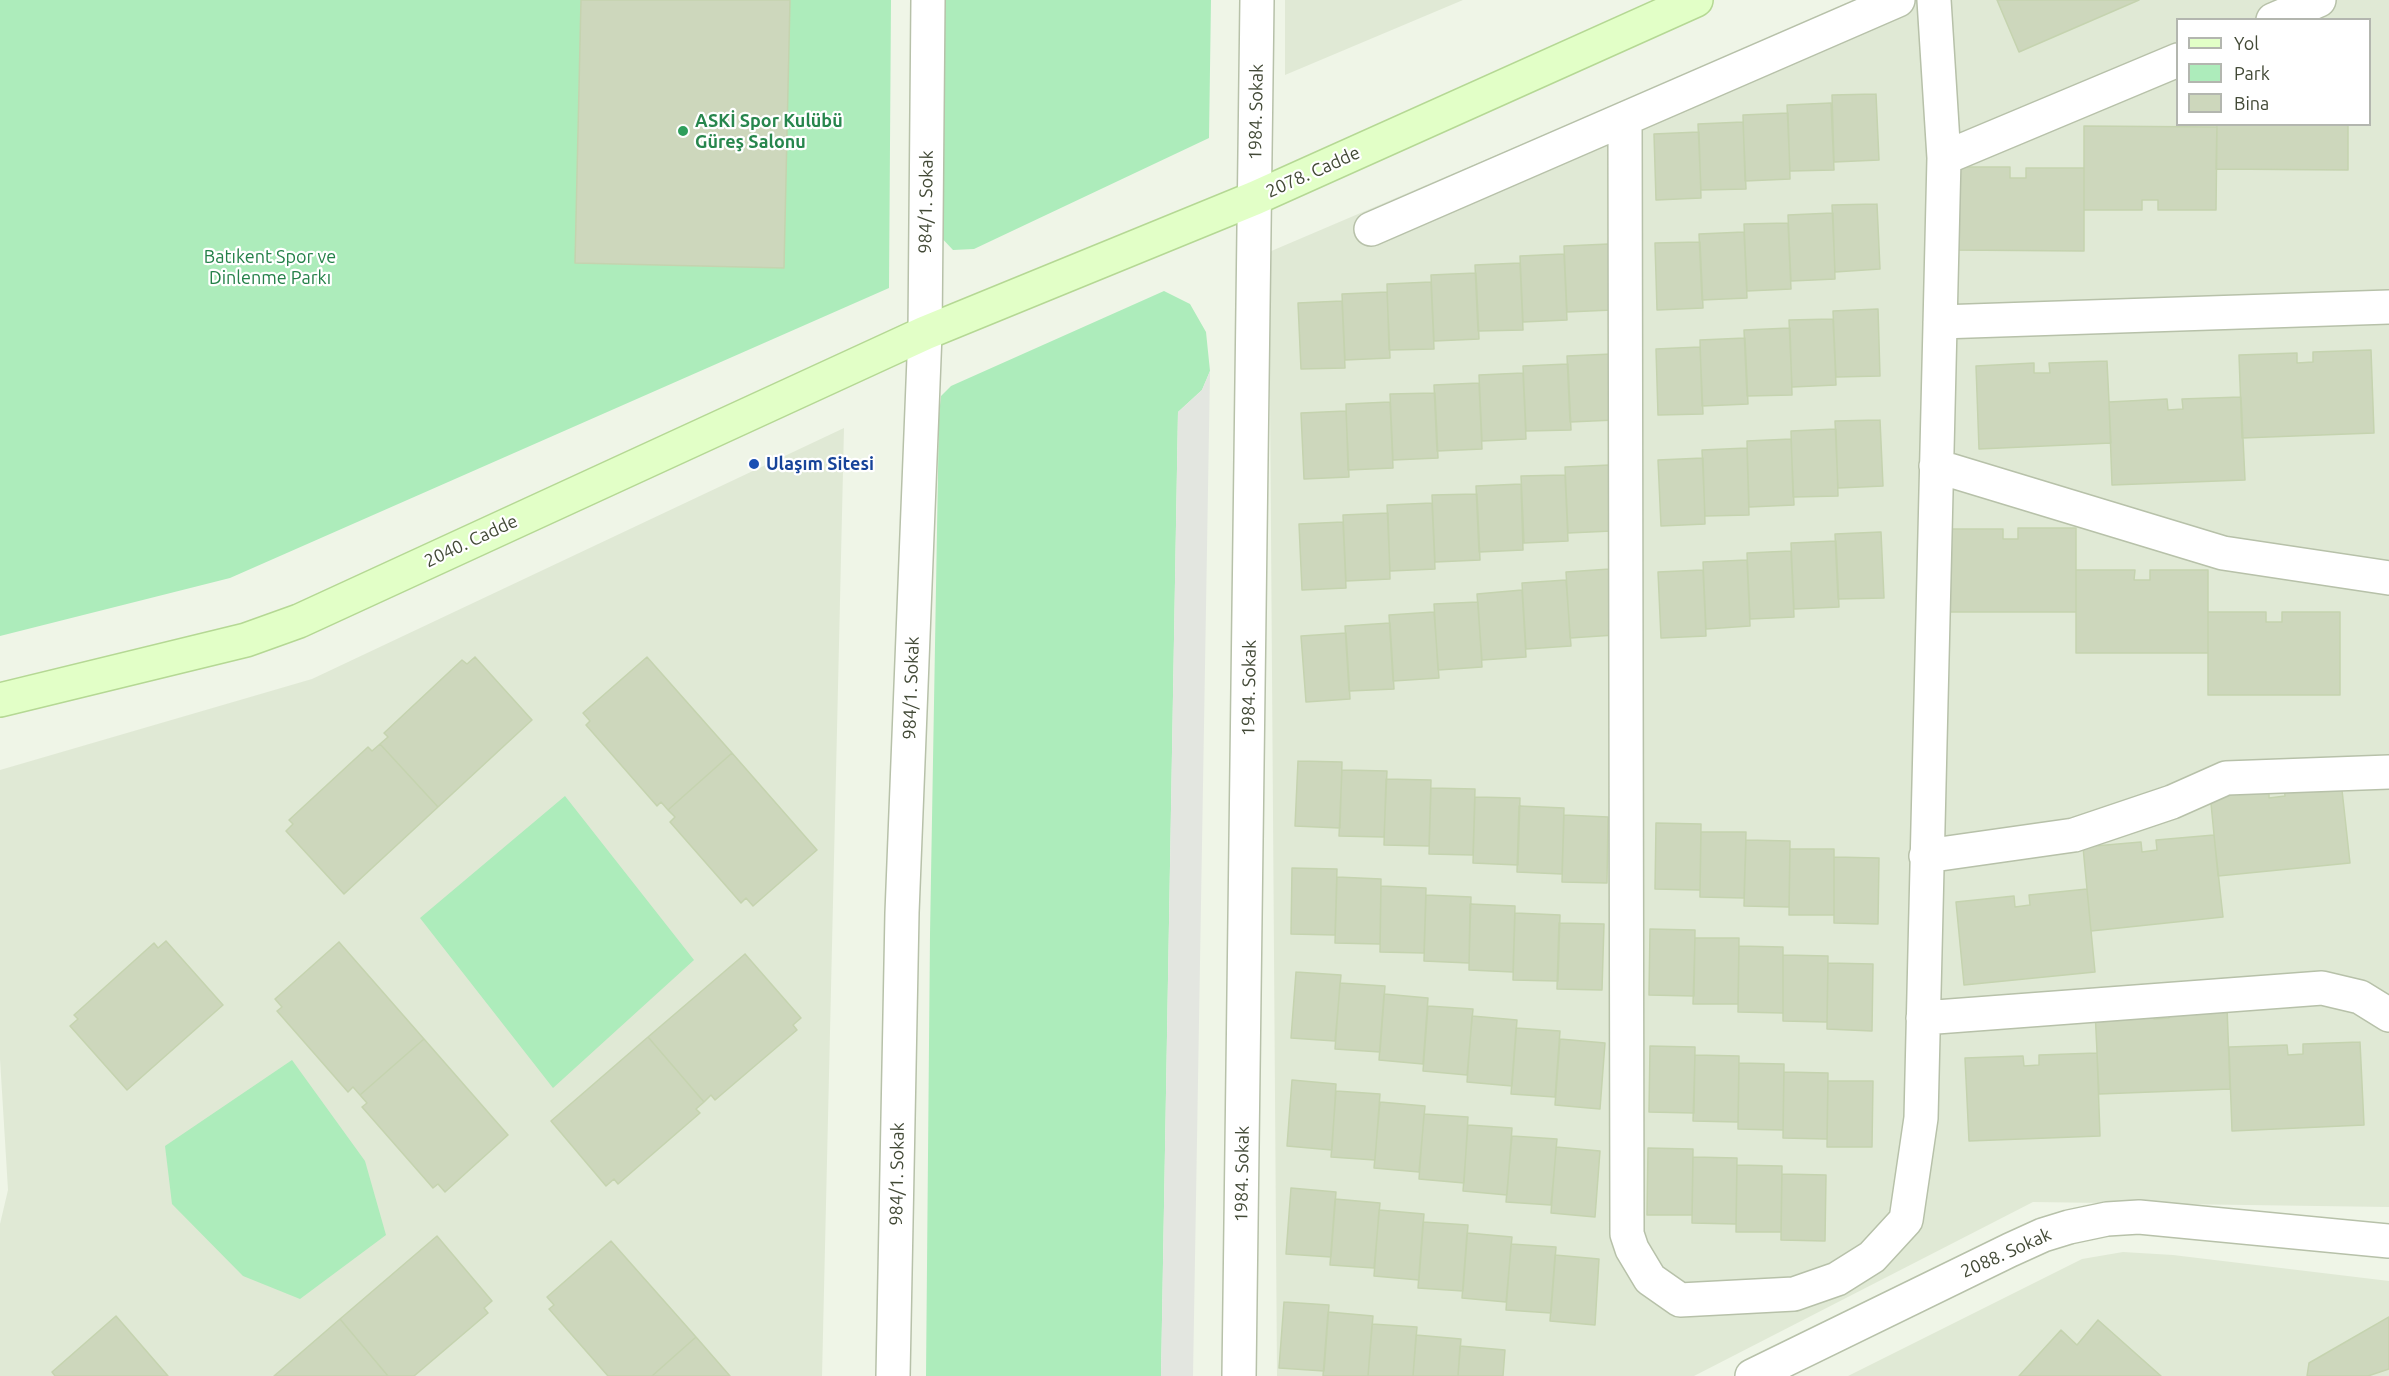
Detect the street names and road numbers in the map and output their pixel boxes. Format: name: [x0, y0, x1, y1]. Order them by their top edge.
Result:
street label: 1984. Sokak: [1244, 64, 1268, 160]
street label: 2078. Cadde: [1263, 142, 1363, 202]
street label: 984/1. Sokak: [914, 150, 938, 254]
street label: 2040. Cadde: [421, 510, 521, 572]
street label: 984/1. Sokak: [898, 636, 924, 740]
street label: 1984. Sokak: [1237, 640, 1261, 736]
street label: 984/1. Sokak: [885, 1122, 909, 1226]
street label: 1984. Sokak: [1230, 1126, 1254, 1222]
street label: 2088. Sokak: [1958, 1224, 2054, 1282]

